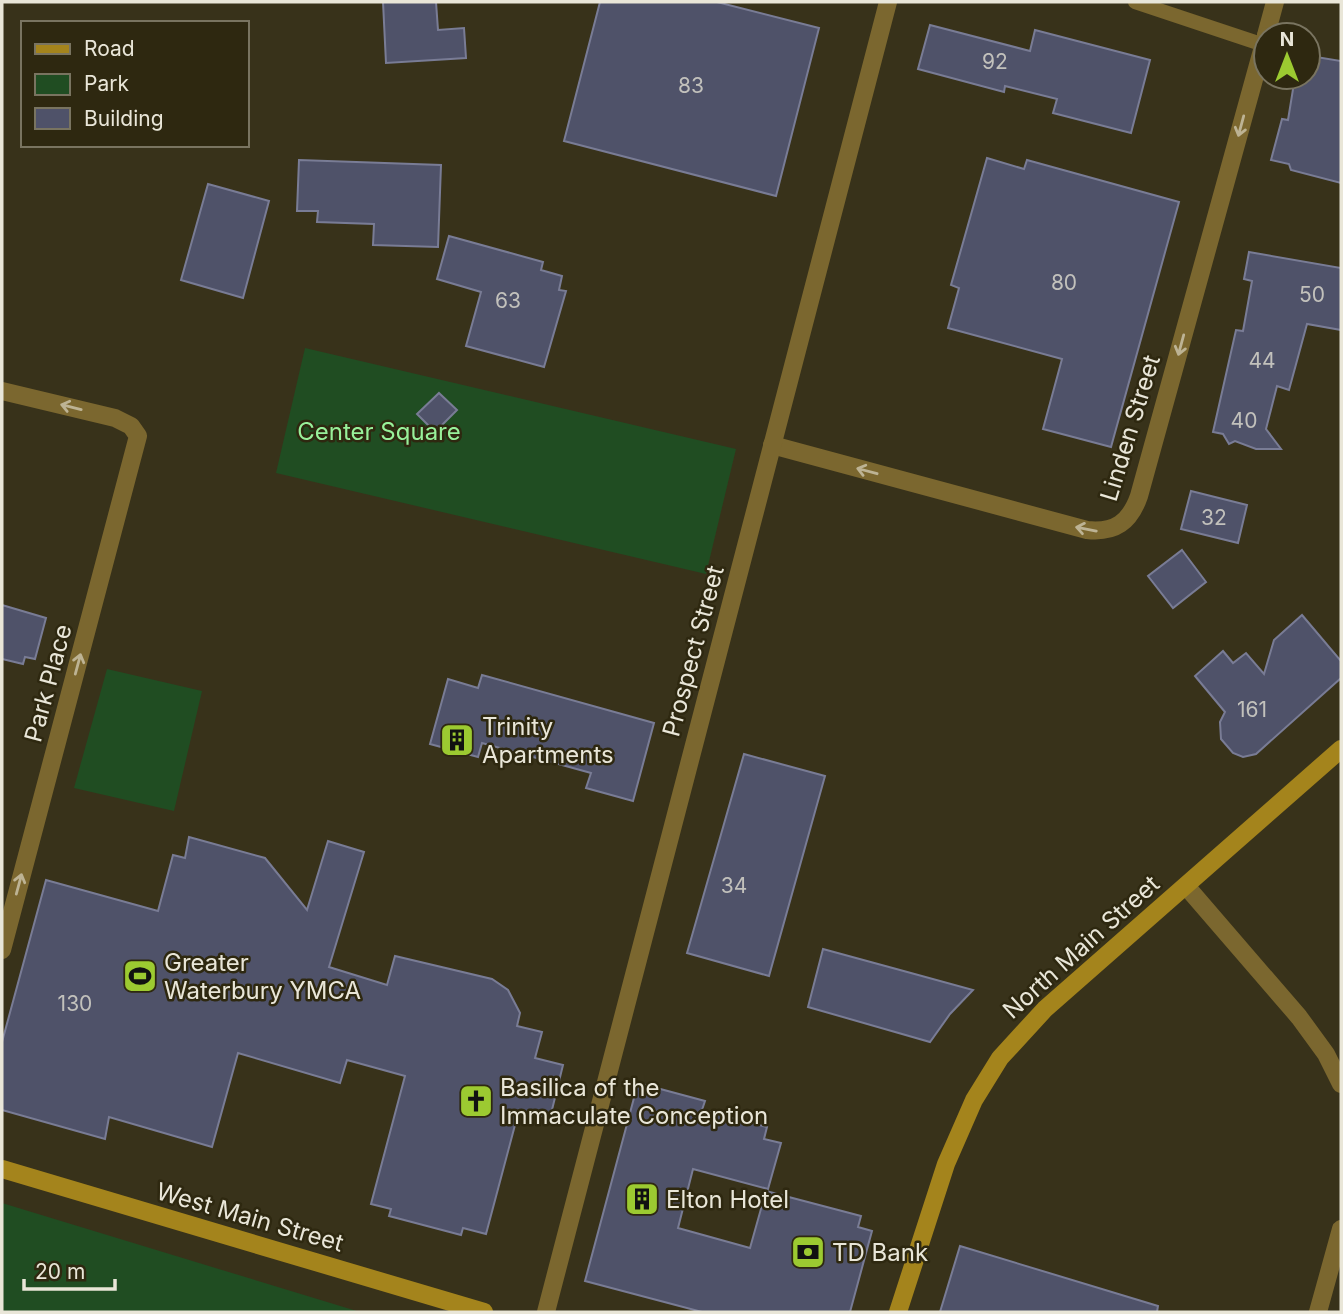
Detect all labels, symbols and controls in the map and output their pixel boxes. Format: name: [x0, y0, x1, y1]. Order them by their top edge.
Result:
legend: [21, 21, 248, 147]
north arrow: [1252, 21, 1322, 91]
text: N: [1280, 28, 1294, 51]
text: Road: [84, 36, 135, 61]
house number: 92: [982, 49, 1008, 74]
text: Park: [84, 71, 129, 96]
house number: 83: [678, 73, 704, 98]
text: Building: [84, 106, 164, 131]
one-way arrow: [1234, 114, 1247, 136]
house number: 80: [1051, 270, 1077, 295]
house number: 50: [1299, 282, 1325, 307]
house number: 63: [495, 288, 521, 313]
one-way arrow: [1174, 333, 1187, 356]
house number: 44: [1248, 348, 1276, 373]
street label: Linden Street: [1094, 351, 1166, 504]
one-way arrow: [60, 400, 83, 413]
house number: 40: [1231, 408, 1257, 433]
park label: Center Square: [297, 417, 461, 446]
one-way arrow: [856, 464, 878, 477]
house number: 32: [1201, 505, 1227, 530]
one-way arrow: [1075, 521, 1098, 535]
street label: Prospect Street: [656, 562, 730, 740]
street label: Park Place: [18, 621, 78, 745]
one-way arrow: [72, 654, 85, 676]
house number: 161: [1237, 697, 1267, 722]
place label: Trinity Apartments: [482, 712, 614, 769]
building icon: Trinity Apartments: [438, 721, 476, 759]
street label: North Main Street: [997, 869, 1165, 1025]
one-way arrow: [13, 873, 26, 896]
house number: 34: [721, 873, 747, 898]
place label: Greater Waterbury YMCA: [164, 948, 361, 1005]
sports icon: Greater Waterbury YMCA: [121, 957, 159, 995]
house number: 130: [58, 991, 92, 1016]
place label: Basilica of the Immaculate Conception: [500, 1073, 768, 1130]
church icon: Basilica of the Immaculate Conception: [457, 1082, 495, 1120]
street label: West Main Street: [153, 1176, 347, 1258]
building icon: Elton Hotel: [623, 1180, 661, 1218]
place label: Elton Hotel: [666, 1185, 789, 1214]
bank icon: TD Bank: [789, 1233, 827, 1271]
place label: TD Bank: [832, 1238, 928, 1267]
scale bar: [24, 1248, 116, 1292]
text: 20 m: [35, 1259, 85, 1284]

